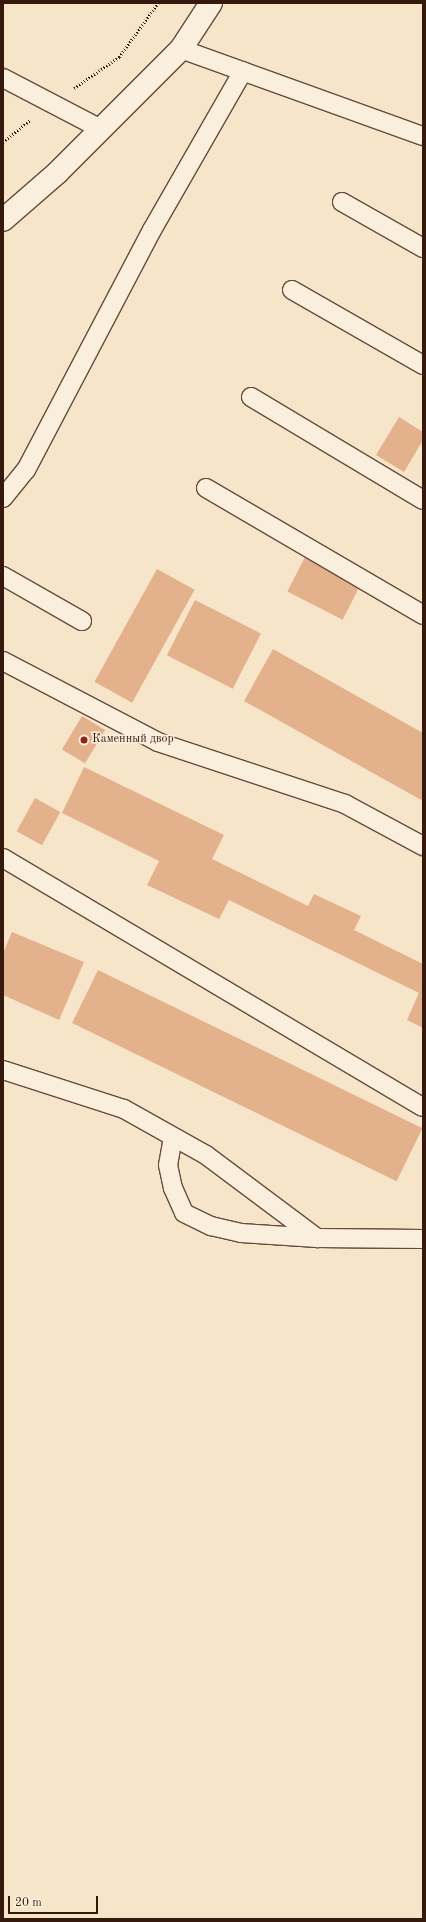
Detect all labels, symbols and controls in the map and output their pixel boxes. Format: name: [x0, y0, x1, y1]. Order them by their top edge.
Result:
place label: Каменный двор: [92, 733, 174, 747]
marker: Каменный двор: [79, 735, 89, 745]
scale bar: [10, 1888, 100, 1914]
text: 20 m: [15, 1897, 42, 1909]

